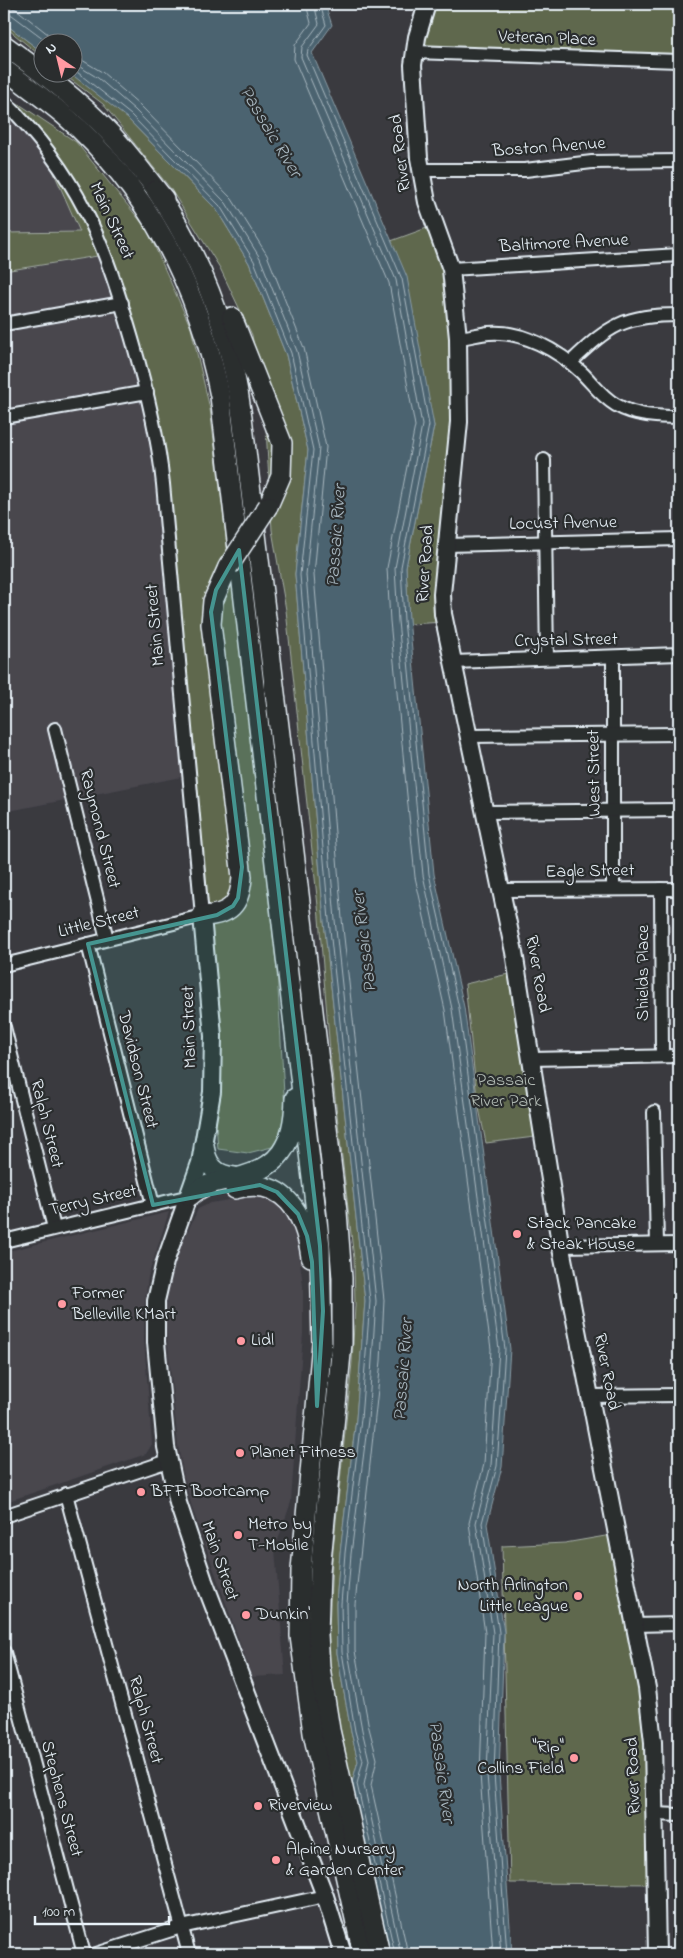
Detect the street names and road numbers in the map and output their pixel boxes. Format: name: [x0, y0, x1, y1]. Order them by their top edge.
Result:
street label: Veteran Place: [497, 24, 597, 54]
street label: River Road: [383, 113, 419, 193]
street label: Boston Avenue: [491, 131, 607, 165]
street label: Main Street: [82, 178, 140, 264]
street label: Baltimore Avenue: [498, 228, 630, 260]
street label: Locust Avenue: [509, 510, 618, 538]
street label: River Road: [410, 524, 442, 604]
street label: Main Street: [139, 583, 173, 667]
street label: Crystal Street: [514, 627, 618, 655]
street label: West Street: [581, 729, 609, 817]
street label: Raymond Street: [72, 767, 126, 891]
street label: Eagle Street: [545, 858, 635, 887]
street label: Little Street: [56, 900, 142, 946]
street label: Shields Place: [631, 924, 657, 1021]
street label: River Road: [517, 933, 557, 1015]
street label: Main Street: [176, 985, 204, 1069]
street label: Davidson Street: [110, 1007, 164, 1132]
street label: Ralph Street: [22, 1077, 70, 1171]
street label: Terry Street: [47, 1178, 139, 1224]
street label: River Road: [586, 1331, 626, 1413]
street label: Main Street: [193, 1518, 245, 1604]
street label: Ralph Street: [121, 1673, 169, 1767]
street label: River Road: [620, 1737, 648, 1815]
street label: Stephens Street: [33, 1738, 89, 1860]

